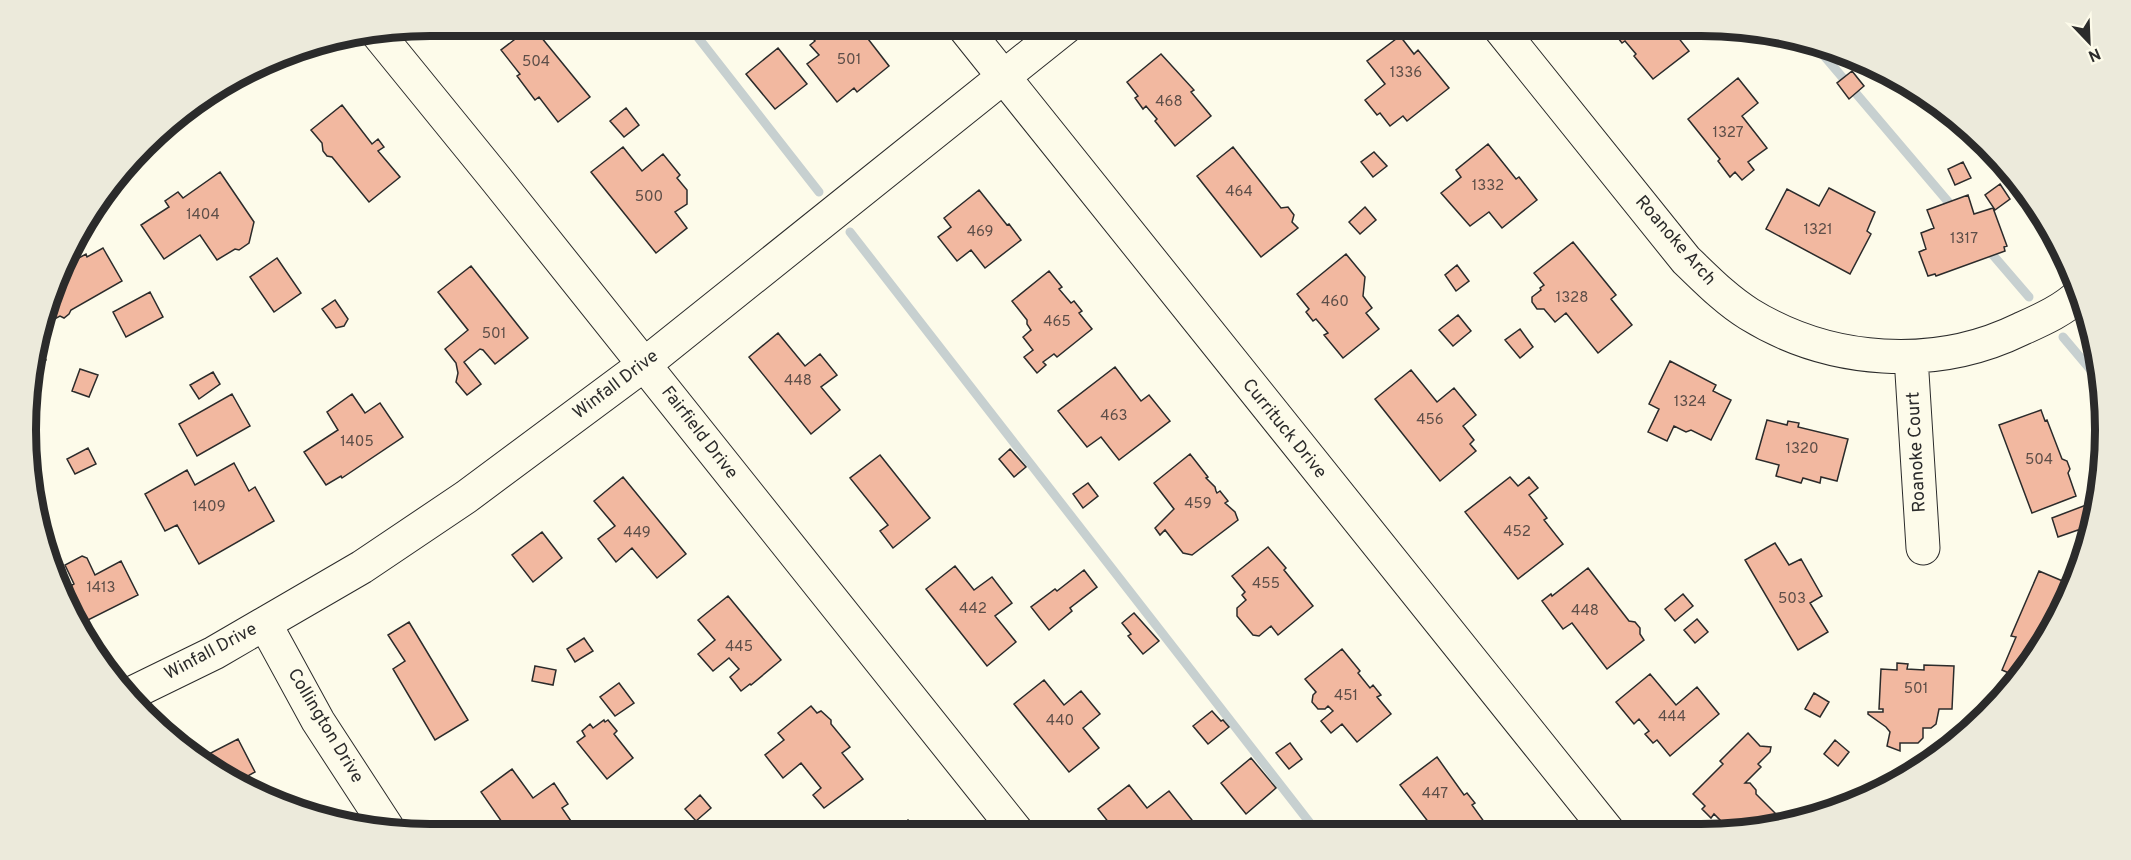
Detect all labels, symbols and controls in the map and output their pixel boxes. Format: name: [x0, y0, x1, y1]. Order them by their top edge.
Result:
north arrow: [2059, 12, 2119, 72]
text: N: [2085, 43, 2103, 65]
house number: 501: [837, 51, 861, 70]
house number: 504: [522, 53, 550, 72]
house number: 1336: [1390, 64, 1422, 83]
house number: 468: [1155, 93, 1183, 112]
house number: 1327: [1712, 124, 1744, 143]
house number: 1332: [1472, 177, 1504, 196]
house number: 464: [1225, 183, 1253, 202]
house number: 500: [635, 188, 663, 207]
street label: Roanoke Arch: [1630, 191, 1720, 291]
house number: 1404: [186, 206, 220, 225]
house number: 1321: [1803, 221, 1833, 240]
house number: 469: [967, 223, 993, 242]
house number: 1317: [1950, 230, 1978, 249]
house number: 1328: [1556, 289, 1588, 308]
house number: 460: [1321, 293, 1349, 312]
house number: 465: [1043, 313, 1071, 332]
house number: 501: [482, 325, 506, 344]
street label: Winfall Drive: [569, 345, 663, 425]
house number: 448: [784, 372, 812, 391]
street label: Currituck Drive: [1237, 374, 1331, 484]
street label: Fairfield Drive: [656, 382, 742, 484]
street label: Roanoke Court: [1902, 391, 1932, 513]
house number: 1324: [1674, 393, 1706, 412]
house number: 463: [1100, 407, 1128, 426]
house number: 456: [1416, 411, 1444, 430]
house number: 1405: [340, 433, 374, 452]
house number: 1320: [1785, 440, 1819, 459]
house number: 504: [2025, 451, 2053, 470]
house number: 459: [1184, 495, 1212, 514]
house number: 1409: [192, 498, 226, 517]
house number: 452: [1503, 523, 1531, 542]
house number: 449: [623, 524, 651, 543]
house number: 455: [1252, 575, 1280, 594]
house number: 1413: [86, 579, 116, 598]
house number: 503: [1778, 590, 1806, 609]
house number: 442: [959, 600, 987, 619]
house number: 448: [1571, 602, 1599, 621]
street label: Winfall Drive: [161, 618, 261, 686]
house number: 445: [725, 638, 753, 657]
street label: Collington Drive: [282, 664, 368, 788]
house number: 501: [1904, 680, 1928, 699]
house number: 451: [1334, 687, 1358, 706]
house number: 444: [1658, 708, 1686, 727]
house number: 440: [1046, 712, 1074, 731]
house number: 447: [1422, 785, 1448, 804]

